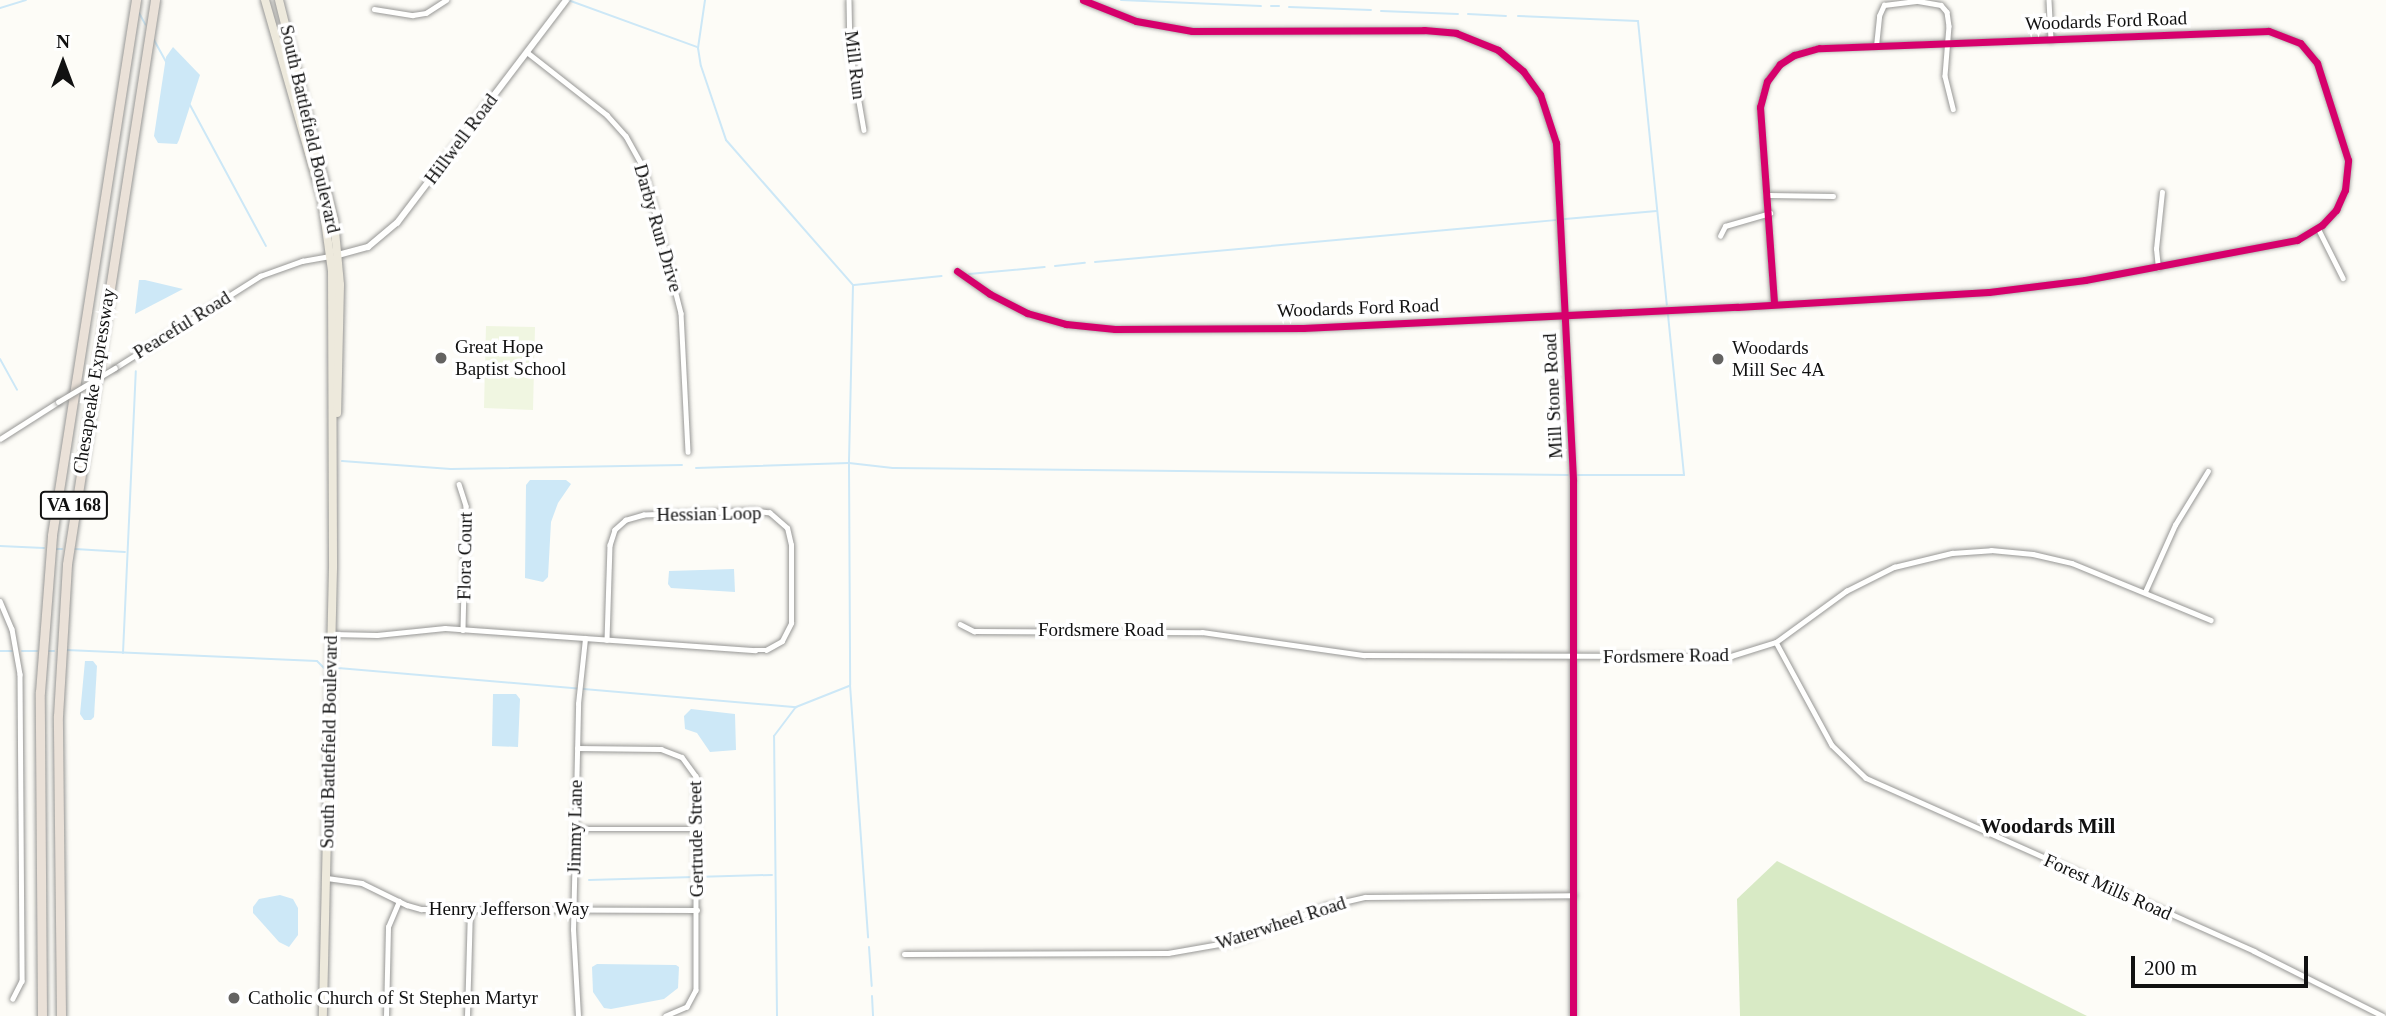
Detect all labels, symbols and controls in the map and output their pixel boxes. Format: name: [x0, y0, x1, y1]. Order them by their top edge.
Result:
street label: Woodards Ford Road: [2025, 7, 2187, 35]
street label: South Battlefield Boulevard: [275, 23, 345, 235]
north arrow: [28, 28, 98, 98]
street label: Mill Run: [839, 29, 871, 101]
text: N: [56, 31, 70, 52]
street label: Hillwell Road: [420, 89, 502, 189]
street label: Darby Run Drive: [629, 161, 687, 295]
street label: Peaceful Road: [129, 286, 235, 364]
street label: Chesapeake Expressway: [68, 287, 120, 475]
street label: Woodards Ford Road: [1277, 294, 1439, 322]
street label: Mill Stone Road: [1538, 333, 1568, 459]
place label: Great Hope Baptist School: [455, 336, 566, 380]
place label: Woodards Mill Sec 4A: [1732, 337, 1825, 381]
marker: Great Hope Baptist School: [433, 350, 449, 366]
marker: Woodards Mill Sec 4A: [1710, 351, 1726, 367]
road number: VA 168: [39, 490, 109, 520]
street label: Hessian Loop: [656, 502, 762, 526]
street label: Flora Court: [453, 512, 477, 600]
street label: Fordsmere Road: [1038, 619, 1164, 641]
street label: South Battlefield Boulevard: [316, 635, 342, 849]
street label: Fordsmere Road: [1603, 644, 1729, 668]
street label: Jimmy Lane: [563, 780, 587, 874]
street label: Gertrude Street: [684, 781, 708, 897]
district label: Woodards Mill: [1981, 813, 2115, 839]
street label: Forest Mills Road: [2041, 849, 2175, 925]
street label: Waterwheel Road: [1213, 891, 1349, 955]
street label: Henry Jefferson Way: [429, 898, 589, 920]
scale bar: [2134, 942, 2311, 986]
text: 200 m: [2144, 956, 2197, 980]
place label: Catholic Church of St Stephen Martyr: [248, 987, 538, 1009]
marker: Catholic Church of St Stephen Martyr: [226, 990, 242, 1006]

